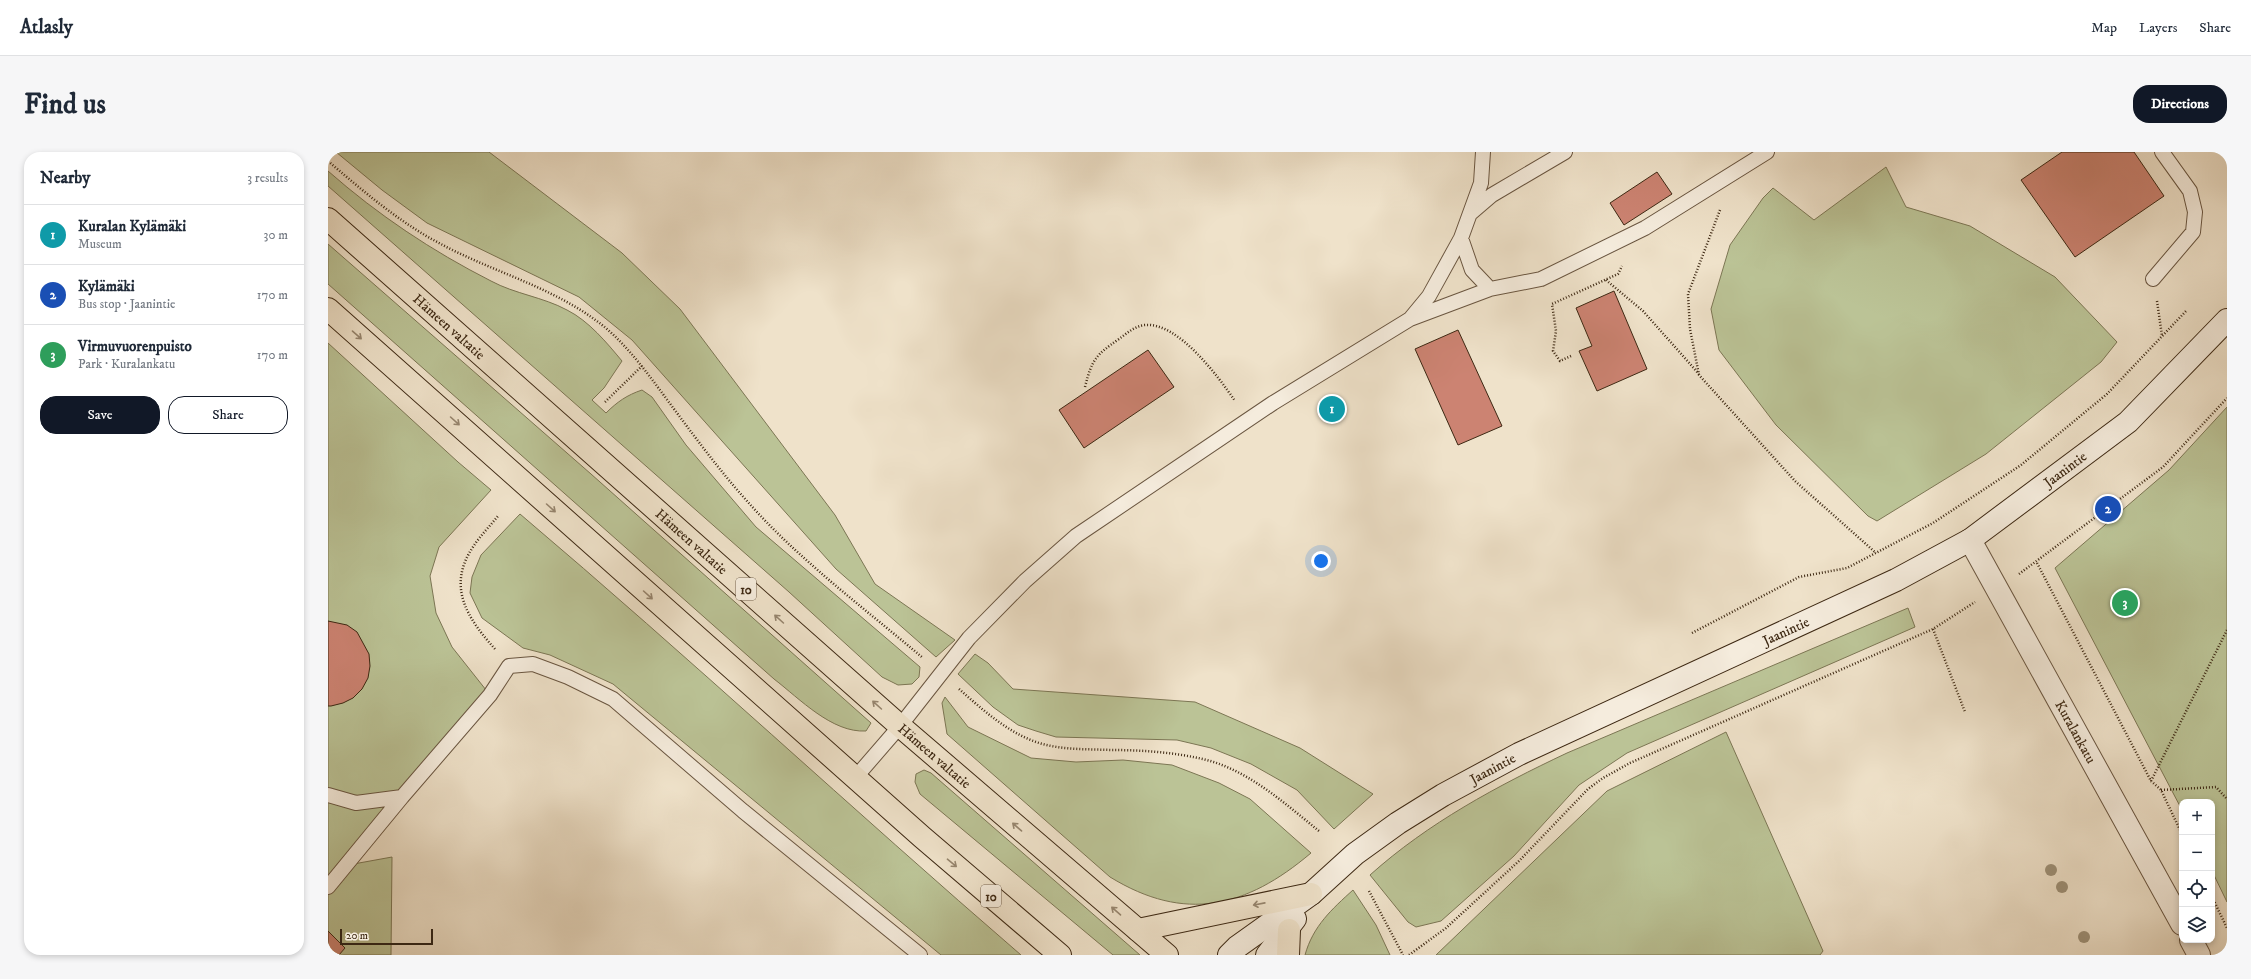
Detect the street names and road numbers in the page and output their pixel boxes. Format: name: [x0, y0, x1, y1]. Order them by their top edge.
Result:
street label: Hämeen valtatie: [409, 290, 489, 364]
street label: Jaanintie: [2039, 448, 2091, 493]
street label: Hämeen valtatie: [651, 505, 731, 579]
road number: 10: [736, 578, 756, 600]
street label: Jaanintie: [1758, 613, 1813, 651]
street label: Kuralankatu: [2050, 698, 2100, 767]
street label: Hämeen valtatie: [894, 720, 974, 793]
street label: Jaanintie: [1465, 749, 1519, 790]
road number: 10: [981, 885, 1001, 907]

